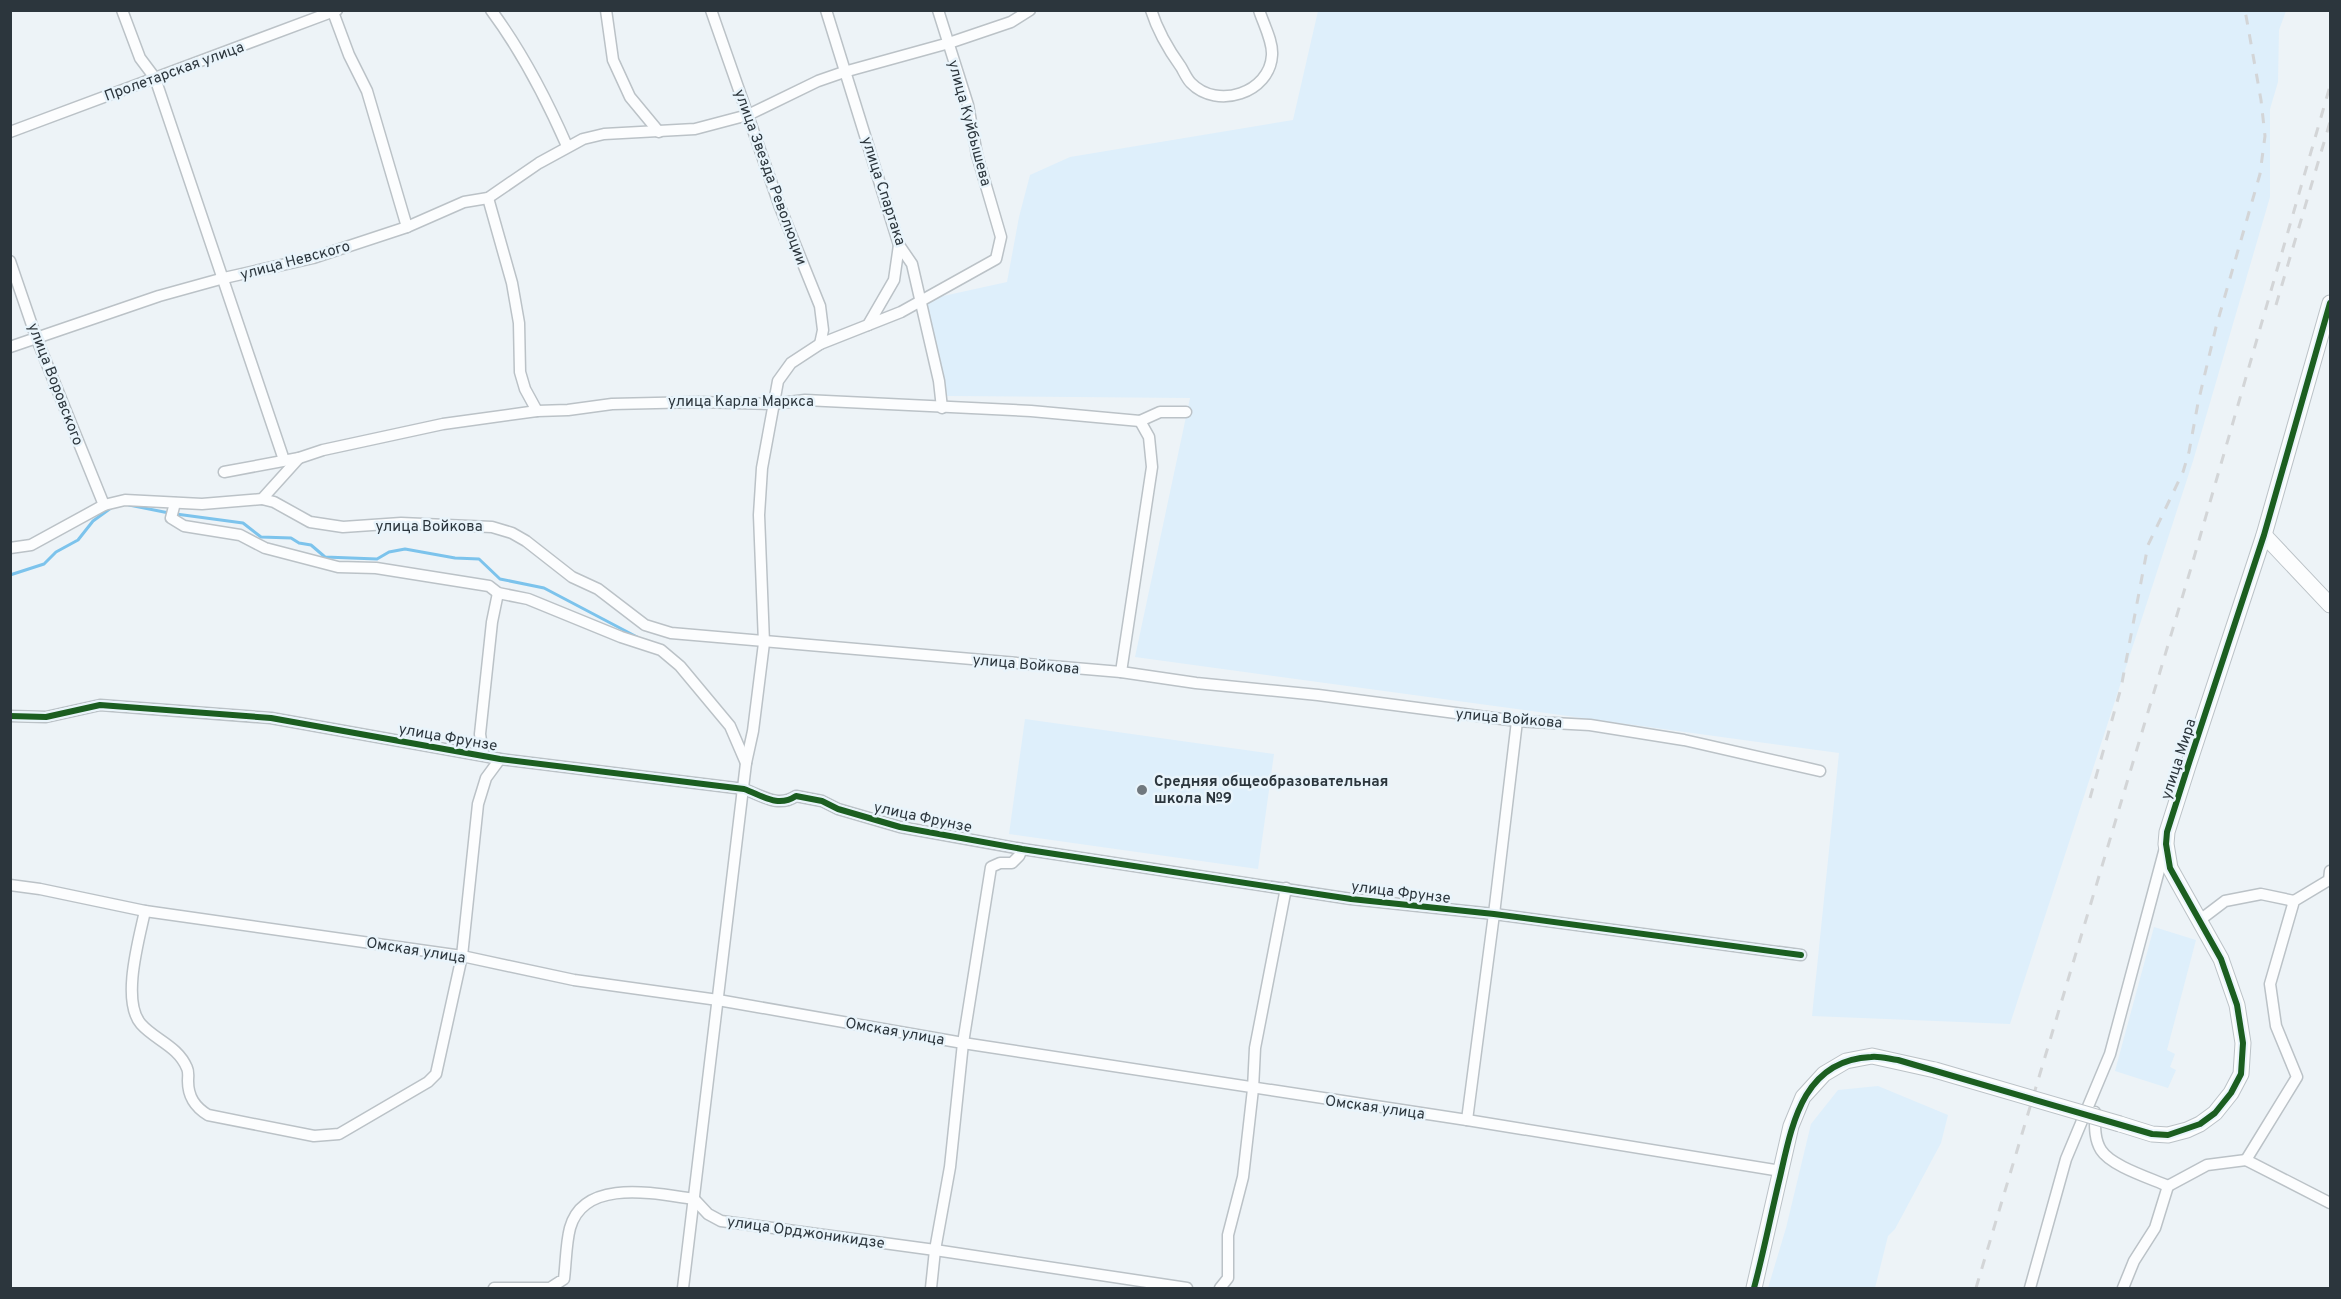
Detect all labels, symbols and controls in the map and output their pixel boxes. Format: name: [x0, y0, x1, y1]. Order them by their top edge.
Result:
street label: Пролетарская улица: [102, 38, 247, 107]
street label: улица Куйбышева: [943, 58, 995, 189]
street label: улица Звезда Революции: [729, 87, 810, 268]
street label: улица Спартака: [856, 135, 909, 248]
street label: улица Невского: [238, 238, 352, 285]
street label: улица Воровского: [22, 321, 87, 449]
street label: улица Карла Маркса: [668, 393, 814, 412]
street label: улица Войкова: [375, 518, 483, 537]
street label: улица Войкова: [972, 651, 1080, 680]
street label: улица Войкова: [1455, 705, 1563, 734]
street label: улица Мира: [2157, 717, 2201, 802]
street label: улица Фрунзе: [397, 720, 499, 757]
place label: Средняя общеобразовательная школа №9: [1154, 773, 1388, 809]
marker: Средняя общеобразовательная школа №9: [1135, 783, 1149, 797]
street label: улица Фрунзе: [872, 799, 974, 838]
street label: улица Фрунзе: [1350, 878, 1452, 909]
street label: Омская улица: [365, 934, 467, 969]
street label: Омская улица: [844, 1014, 946, 1051]
street label: Омская улица: [1324, 1092, 1426, 1125]
street label: улица Орджоникидзе: [726, 1213, 886, 1254]

